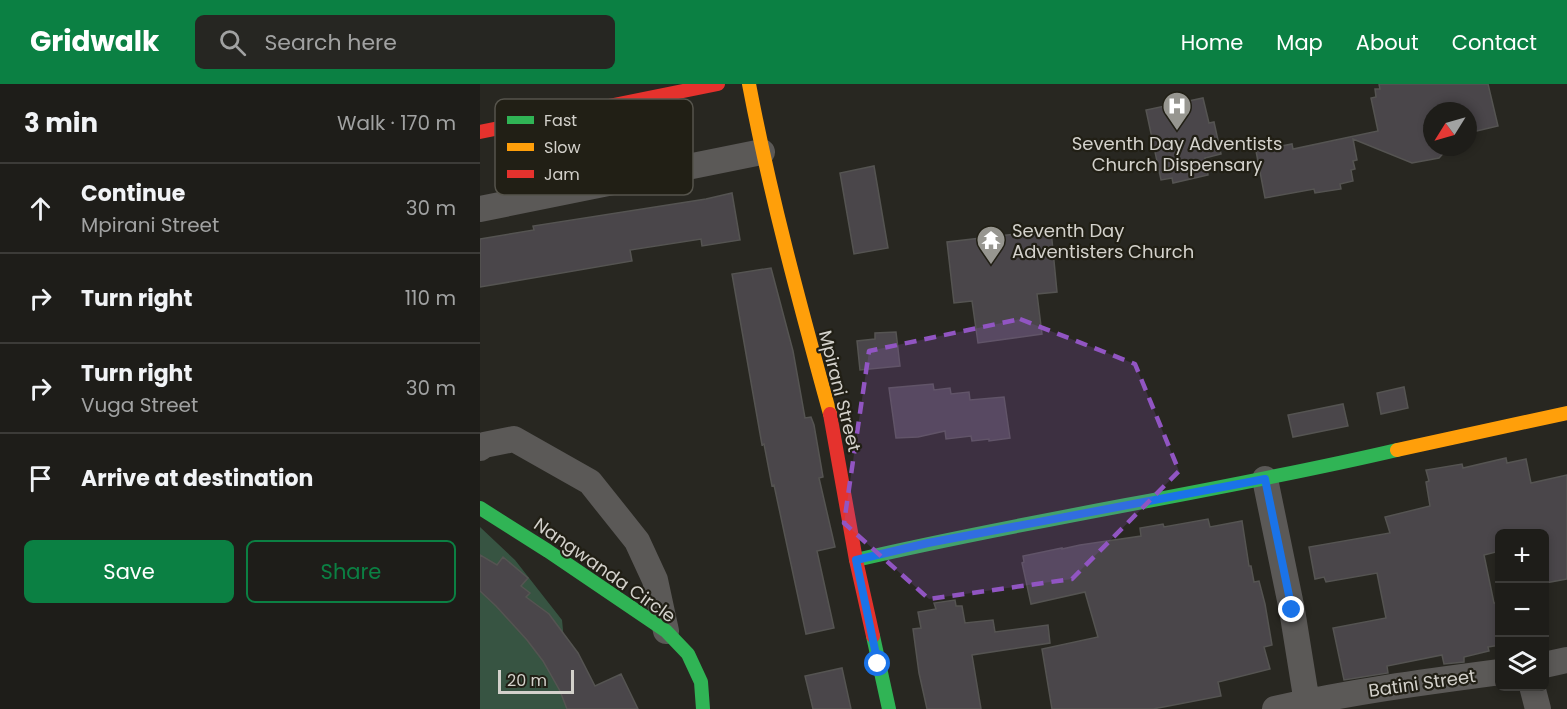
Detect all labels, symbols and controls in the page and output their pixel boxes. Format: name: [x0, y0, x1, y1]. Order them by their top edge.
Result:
search box: [195, 15, 615, 69]
text: Gridwalk: [30, 22, 159, 61]
icon: search: [216, 26, 249, 59]
text: Search here: [264, 27, 397, 58]
text: Home: [1181, 28, 1243, 57]
text: Map: [1276, 28, 1323, 57]
text: About: [1356, 28, 1419, 57]
text: Contact: [1452, 28, 1537, 57]
hospital icon: Seventh Day Adventists Church Dispensary: [1161, 90, 1193, 132]
legend: [495, 99, 693, 195]
north arrow: [1423, 102, 1477, 156]
text: 3 min: [24, 105, 98, 141]
text: Walk · 170 m: [337, 109, 456, 137]
text: Fast: [544, 109, 577, 132]
place label: Seventh Day Adventists Church Dispensary: [1072, 131, 1282, 177]
text: Slow: [544, 136, 581, 159]
text: Jam: [544, 163, 580, 186]
text: Continue: [81, 178, 185, 209]
icon: ahead: [24, 192, 57, 225]
text: 30 m: [406, 194, 456, 222]
text: Mpirani Street: [81, 211, 219, 239]
place label: Seventh Day Adventisters Church: [1012, 218, 1194, 264]
temple icon: Seventh Day Adventisters Church: [975, 224, 1007, 266]
icon: right: [24, 282, 57, 315]
text: Turn right: [81, 283, 192, 314]
text: 110 m: [405, 284, 456, 312]
street label: Mpirani Street: [813, 328, 867, 454]
text: Turn right: [81, 358, 192, 389]
icon: right: [24, 372, 57, 405]
text: 30 m: [406, 374, 456, 402]
text: Vuga Street: [81, 391, 198, 419]
icon: arrive: [24, 462, 57, 495]
text: Arrive at destination: [81, 463, 313, 494]
street label: Nangwanda Circle: [529, 512, 681, 628]
map controls: [1495, 529, 1549, 691]
button: +: [1495, 529, 1549, 583]
button: Save: [24, 540, 234, 603]
button: Share: [246, 540, 456, 603]
button: −: [1495, 583, 1549, 637]
route end: [1278, 596, 1304, 622]
button: layers: [1495, 637, 1549, 691]
route start: [864, 650, 890, 676]
street label: Batini Street: [1367, 663, 1477, 703]
scale bar: [498, 667, 574, 694]
text: 20 m: [507, 669, 547, 692]

